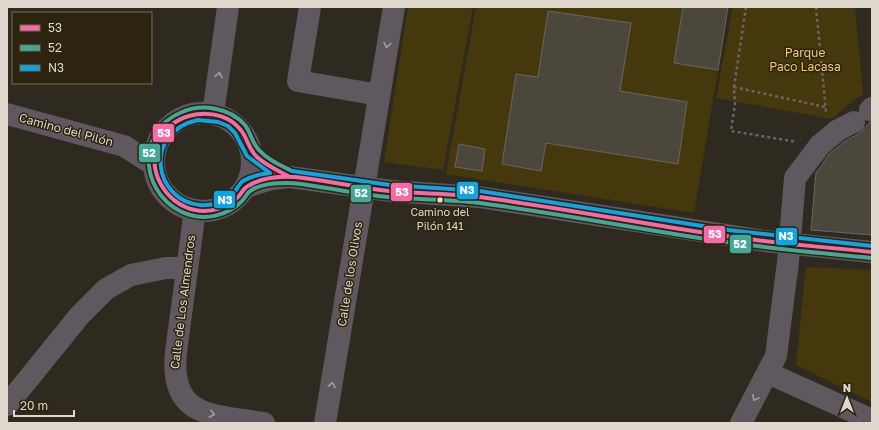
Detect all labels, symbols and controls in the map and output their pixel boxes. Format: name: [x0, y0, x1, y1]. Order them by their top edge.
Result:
legend: [12, 12, 152, 84]
text: 53: [48, 20, 62, 35]
text: 52: [48, 40, 62, 55]
one-way arrow: [383, 42, 392, 49]
park label: Parque Paco Lacasa: [769, 45, 841, 74]
text: N3: [48, 60, 64, 75]
one-way arrow: [214, 72, 223, 78]
street label: Camino del Pilón: [17, 110, 115, 149]
line badge: 53: [152, 123, 175, 143]
text: 53: [157, 126, 171, 139]
line badge: 52: [138, 143, 161, 163]
text: 52: [142, 146, 156, 159]
line badge: N3: [456, 181, 479, 200]
line badge: 53: [390, 182, 413, 202]
text: N3: [459, 183, 475, 196]
line badge: 52: [350, 184, 372, 203]
text: 53: [395, 185, 409, 198]
text: 52: [354, 186, 368, 199]
line badge: N3: [213, 190, 236, 209]
text: N3: [217, 193, 233, 206]
marker: Camino del Pilón 141: [435, 195, 445, 205]
place label: Camino del Pilón 141: [410, 205, 470, 232]
street label: Calle de los Olivos: [334, 220, 365, 327]
line badge: 53: [703, 225, 726, 244]
text: 53: [708, 227, 722, 240]
line badge: N3: [775, 227, 798, 246]
text: N3: [778, 229, 794, 242]
street label: Calle de Los Almendros: [167, 234, 198, 370]
line badge: 52: [729, 234, 752, 254]
text: 52: [733, 237, 747, 250]
north arrow: [827, 378, 867, 418]
one-way arrow: [327, 381, 336, 388]
text: N: [843, 381, 851, 394]
scale bar: [14, 392, 74, 418]
one-way arrow: [752, 394, 759, 401]
text: 20 m: [20, 398, 48, 413]
one-way arrow: [209, 410, 216, 418]

